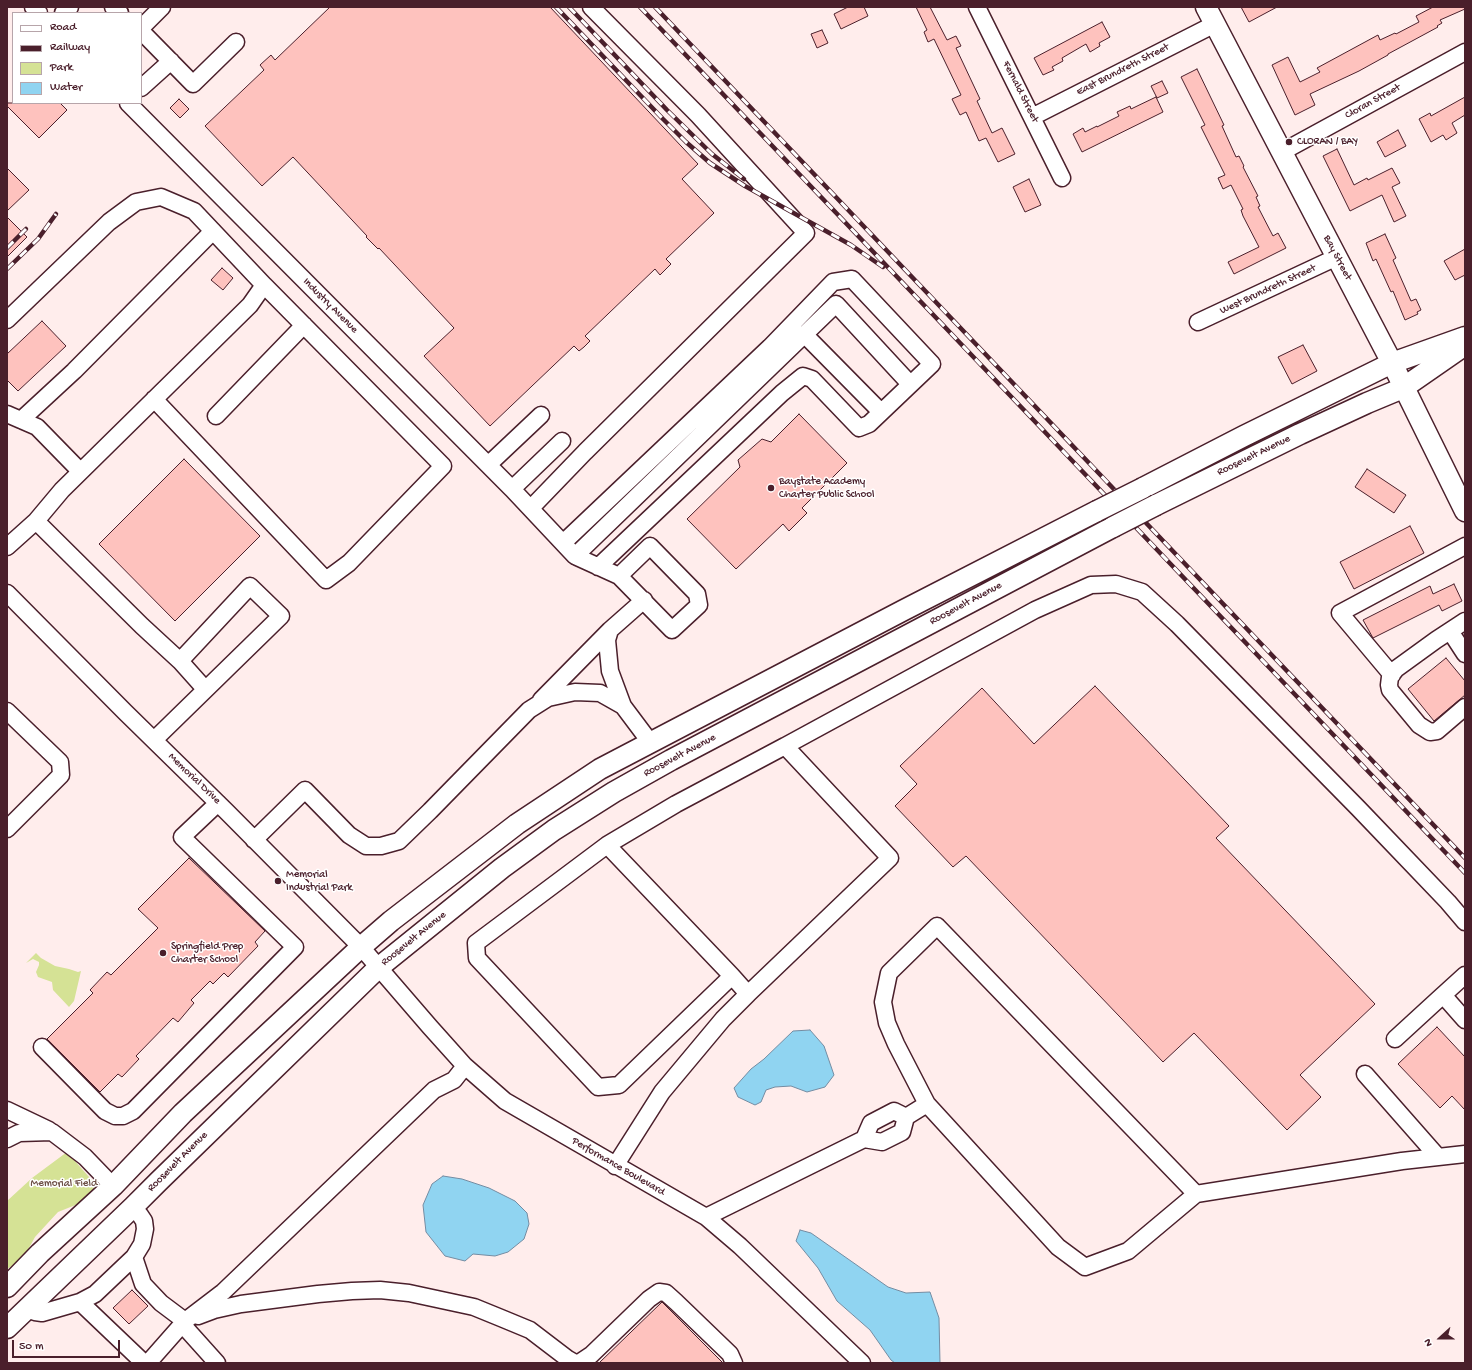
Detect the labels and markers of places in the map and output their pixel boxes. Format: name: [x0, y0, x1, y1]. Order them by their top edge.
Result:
place label: CLORAN / BAY: [1297, 135, 1358, 149]
marker: CLORAN / BAY: [1284, 137, 1294, 147]
place label: Baystate Academy Charter Public School: [779, 475, 874, 501]
marker: Baystate Academy Charter Public School: [766, 483, 776, 493]
place label: Memorial Industrial Park: [286, 868, 352, 894]
marker: Memorial Industrial Park: [273, 876, 283, 886]
place label: Springfield Prep Charter School: [171, 940, 243, 966]
marker: Springfield Prep Charter School: [158, 948, 168, 958]

